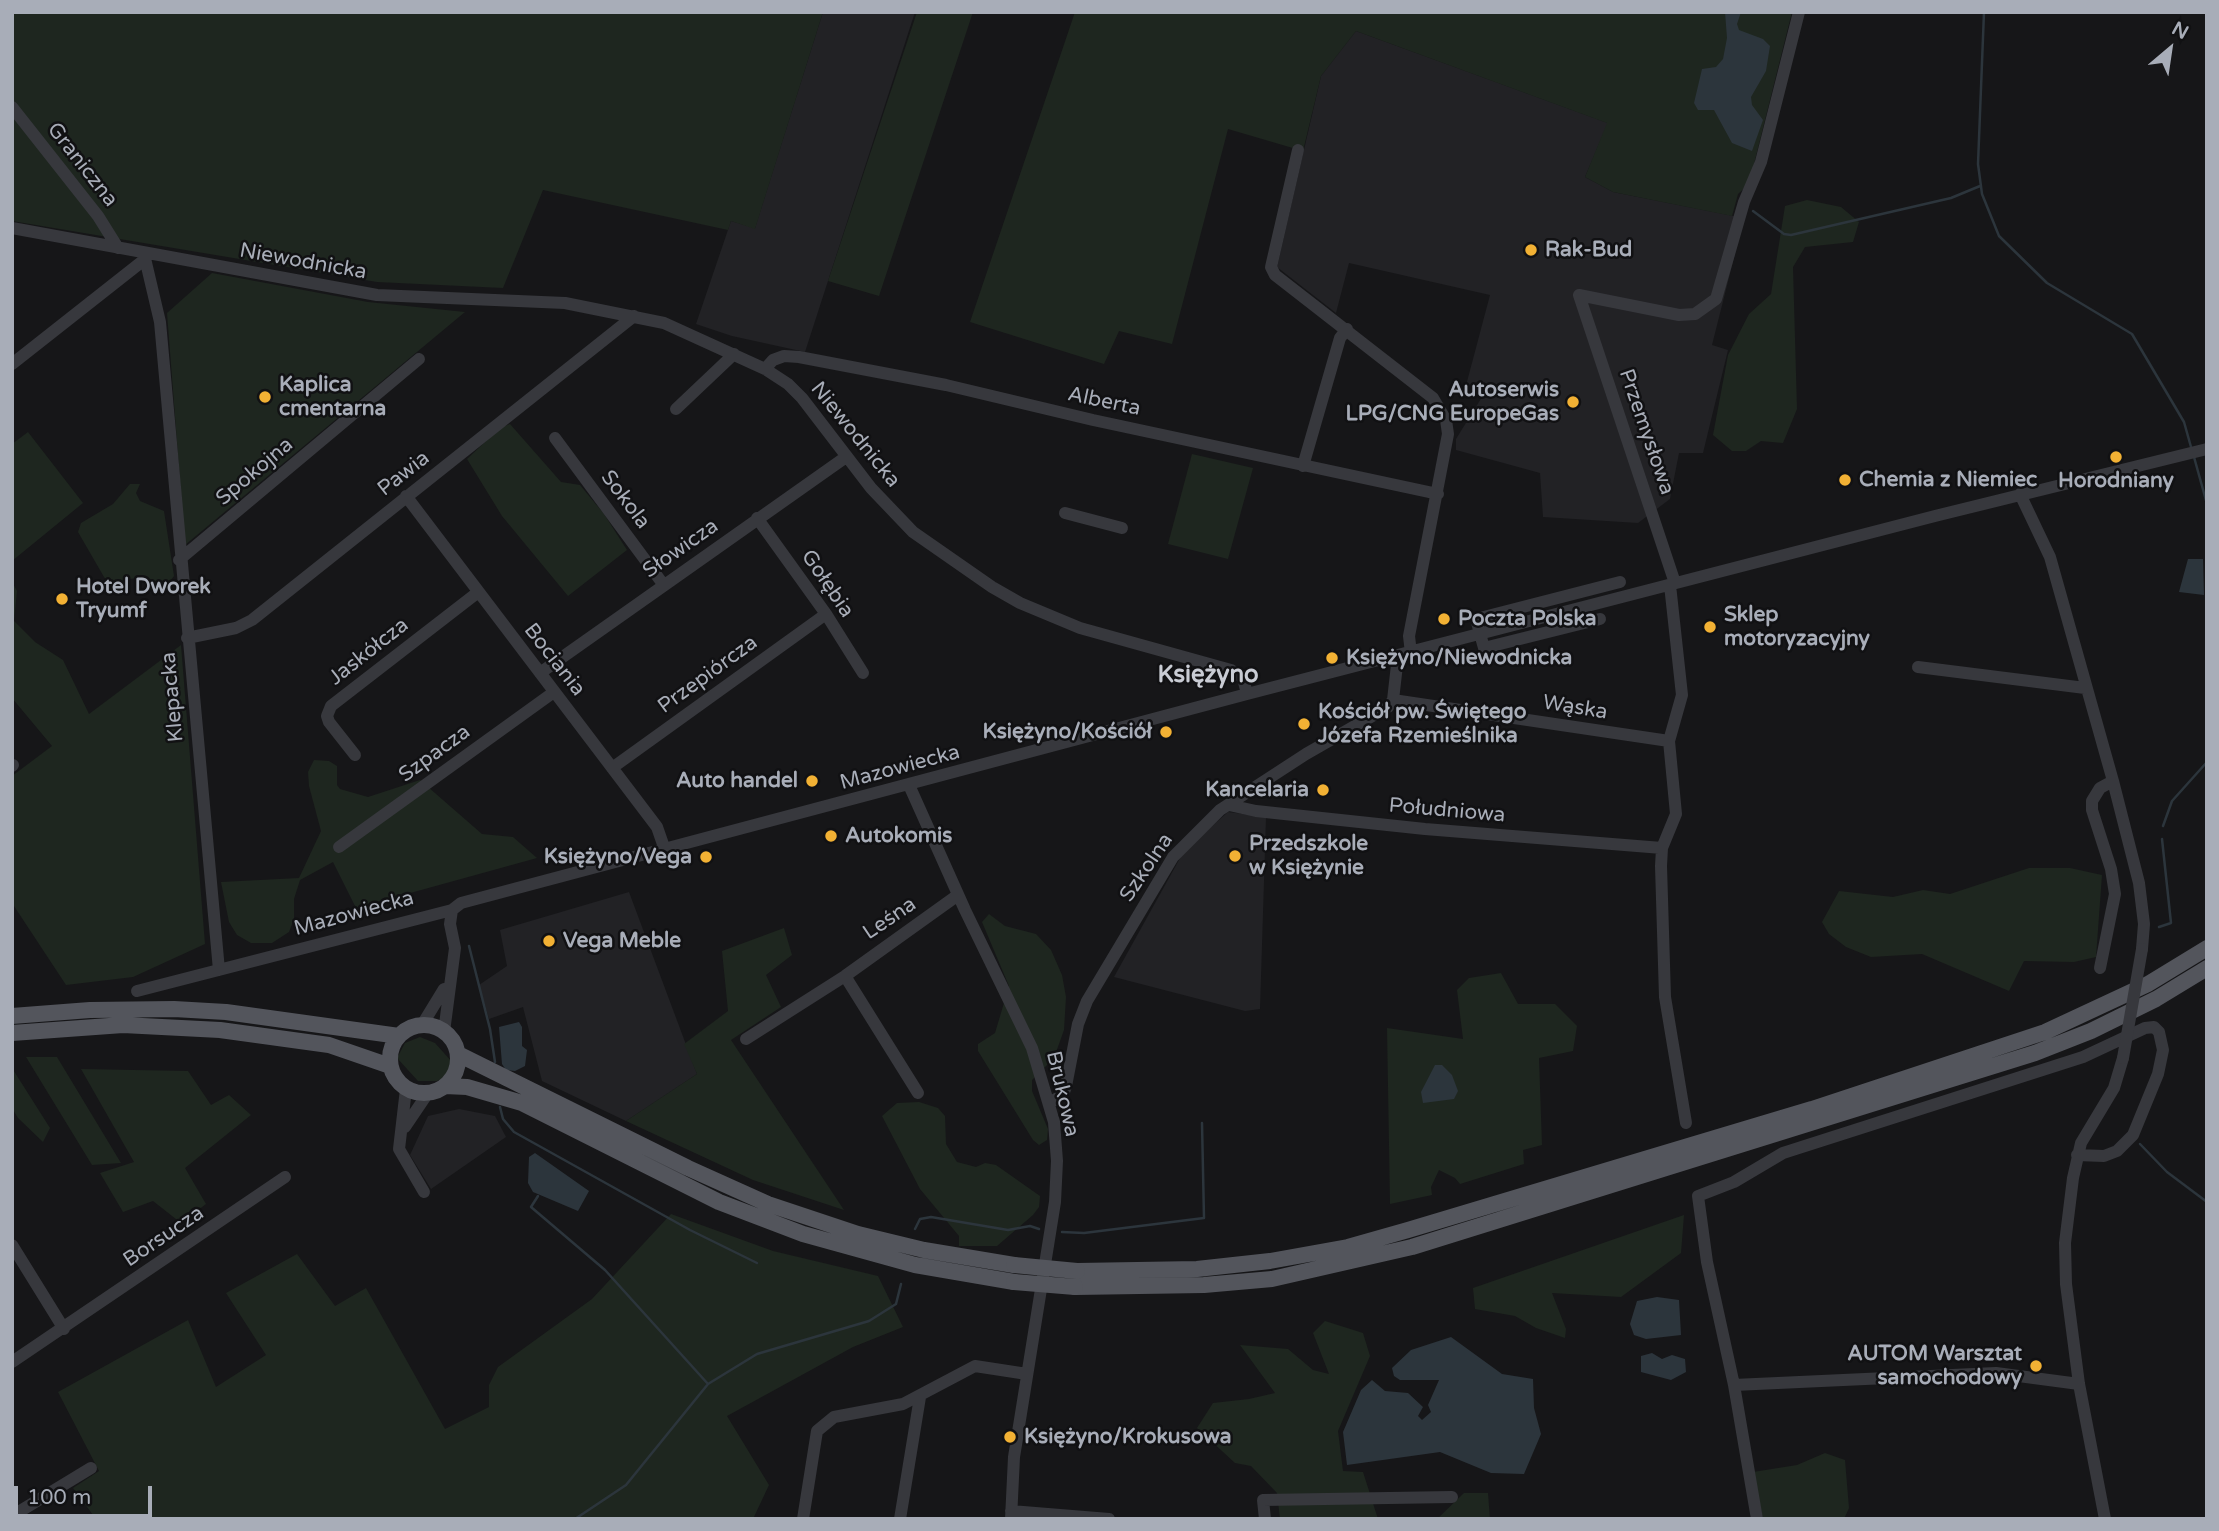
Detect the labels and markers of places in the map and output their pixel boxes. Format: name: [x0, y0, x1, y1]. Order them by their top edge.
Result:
place label: Rak-Bud: [1545, 237, 1632, 263]
marker: Rak-Bud: [1523, 242, 1539, 258]
place label: Kaplica cmentarna: [279, 372, 386, 422]
place label: Autoserwis LPG/CNG EuropeGas: [1346, 377, 1559, 427]
marker: Kaplica cmentarna: [257, 389, 273, 405]
marker: Autoserwis LPG/CNG EuropeGas: [1565, 394, 1581, 410]
marker: Horodniany: [2108, 449, 2124, 465]
place label: Chemia z Niemiec: [1859, 467, 2037, 493]
place label: Horodniany: [2058, 468, 2174, 494]
marker: Chemia z Niemiec: [1837, 472, 1853, 488]
place label: Hotel Dworek Tryumf: [76, 574, 211, 624]
marker: Hotel Dworek Tryumf: [54, 591, 70, 607]
place label: Sklep motoryzacyjny: [1724, 602, 1870, 652]
place label: Poczta Polska: [1458, 606, 1596, 632]
marker: Poczta Polska: [1436, 611, 1452, 627]
marker: Sklep motoryzacyjny: [1702, 619, 1718, 635]
place label: Księżyno/Niewodnicka: [1346, 645, 1572, 671]
marker: Księżyno/Niewodnicka: [1324, 650, 1340, 666]
place label: Kościół pw. Świętego Józefa Rzemieślnika: [1318, 699, 1527, 749]
marker: Kościół pw. Świętego Józefa Rzemieślnika: [1296, 716, 1312, 732]
place label: Księżyno/Kościół: [983, 719, 1152, 745]
marker: Księżyno/Kościół: [1158, 724, 1174, 740]
place label: Auto handel: [676, 768, 798, 794]
marker: Auto handel: [804, 773, 820, 789]
place label: Kancelaria: [1205, 777, 1309, 803]
marker: Kancelaria: [1315, 782, 1331, 798]
place label: Autokomis: [845, 823, 952, 849]
marker: Autokomis: [823, 828, 839, 844]
place label: Przedszkole w Księżynie: [1249, 831, 1368, 881]
place label: Księżyno/Vega: [544, 844, 692, 870]
marker: Przedszkole w Księżynie: [1227, 848, 1243, 864]
marker: Księżyno/Vega: [698, 849, 714, 865]
place label: Vega Meble: [563, 928, 681, 954]
marker: Vega Meble: [541, 933, 557, 949]
place label: AUTOM Warsztat samochodowy: [1847, 1341, 2022, 1391]
marker: AUTOM Warsztat samochodowy: [2028, 1358, 2044, 1374]
place label: Księżyno/Krokusowa: [1024, 1424, 1232, 1450]
marker: Księżyno/Krokusowa: [1002, 1429, 1018, 1445]

